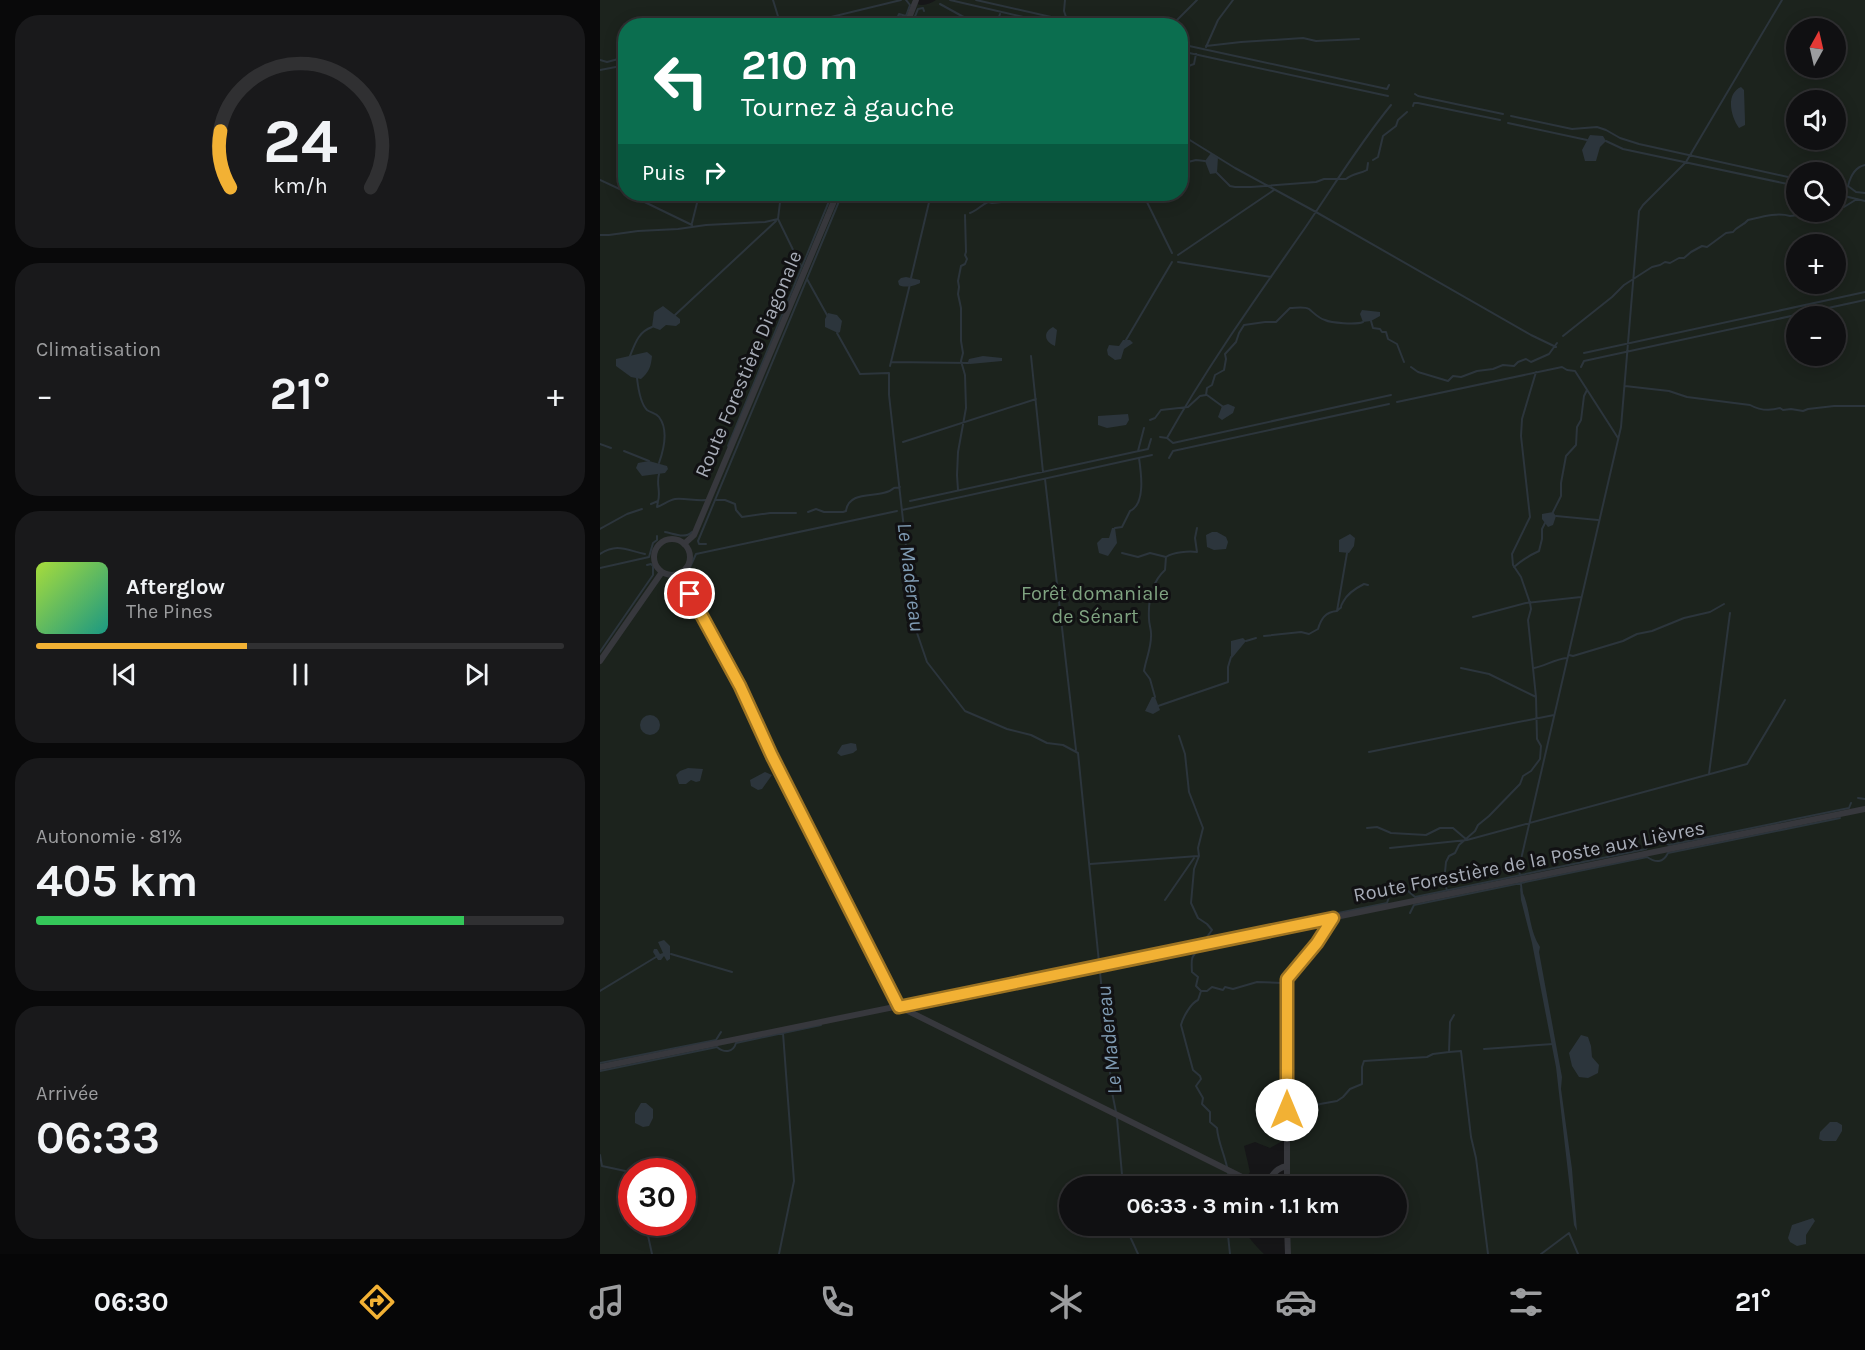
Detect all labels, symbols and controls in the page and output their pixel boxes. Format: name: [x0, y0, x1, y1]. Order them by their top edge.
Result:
north arrow: [1786, 18, 1846, 78]
map controls: [1786, 18, 1846, 366]
text: 210 m: [741, 40, 858, 90]
icon: left: [642, 42, 720, 120]
button: sound: [1786, 90, 1846, 150]
text: Tournez à gauche: [741, 91, 954, 123]
text: 24: [263, 106, 337, 179]
icon: right: [698, 156, 731, 189]
text: Puis: [642, 160, 686, 186]
button: search: [1786, 162, 1846, 222]
text: km/h: [273, 174, 327, 199]
button: +: [1786, 234, 1846, 294]
street label: Route Forestière Diagonale: [690, 247, 807, 481]
button: −: [1786, 306, 1846, 366]
text: Climatisation: [36, 338, 161, 361]
text: 21°: [270, 368, 330, 420]
text: −: [36, 376, 53, 414]
text: +: [547, 376, 564, 414]
water label: Le Madereau: [892, 521, 930, 633]
pin: [664, 568, 715, 619]
text: Afterglow: [126, 574, 225, 600]
icon: arrive: [673, 577, 706, 610]
park label: Forêt domaniale de Sénart: [1021, 582, 1169, 628]
text: The Pines: [126, 600, 213, 623]
icon: previous: [108, 658, 141, 691]
icon: pause: [284, 658, 317, 691]
icon: next: [460, 658, 493, 691]
street label: Route Forestière de la Poste aux Lièvres: [1351, 816, 1707, 907]
text: Autonomie · 81%: [36, 825, 182, 848]
text: 405 km: [36, 855, 198, 907]
water label: Le Madereau: [1091, 984, 1127, 1096]
position arrow: [1255, 1078, 1319, 1142]
text: Arrivée: [36, 1082, 99, 1105]
text: 06:33: [36, 1112, 160, 1164]
speed limit sign: 30: [618, 1158, 696, 1236]
text: 06:33 · 3 min · 1.1 km: [1126, 1193, 1340, 1219]
icon: directions: [356, 1281, 398, 1323]
icon: music: [586, 1281, 628, 1323]
icon: phone: [816, 1281, 858, 1323]
icon: climate: [1045, 1281, 1087, 1323]
icon: car: [1275, 1281, 1317, 1323]
icon: filters: [1505, 1281, 1547, 1323]
text: 06:30: [94, 1286, 168, 1318]
text: 21°: [1735, 1286, 1771, 1318]

